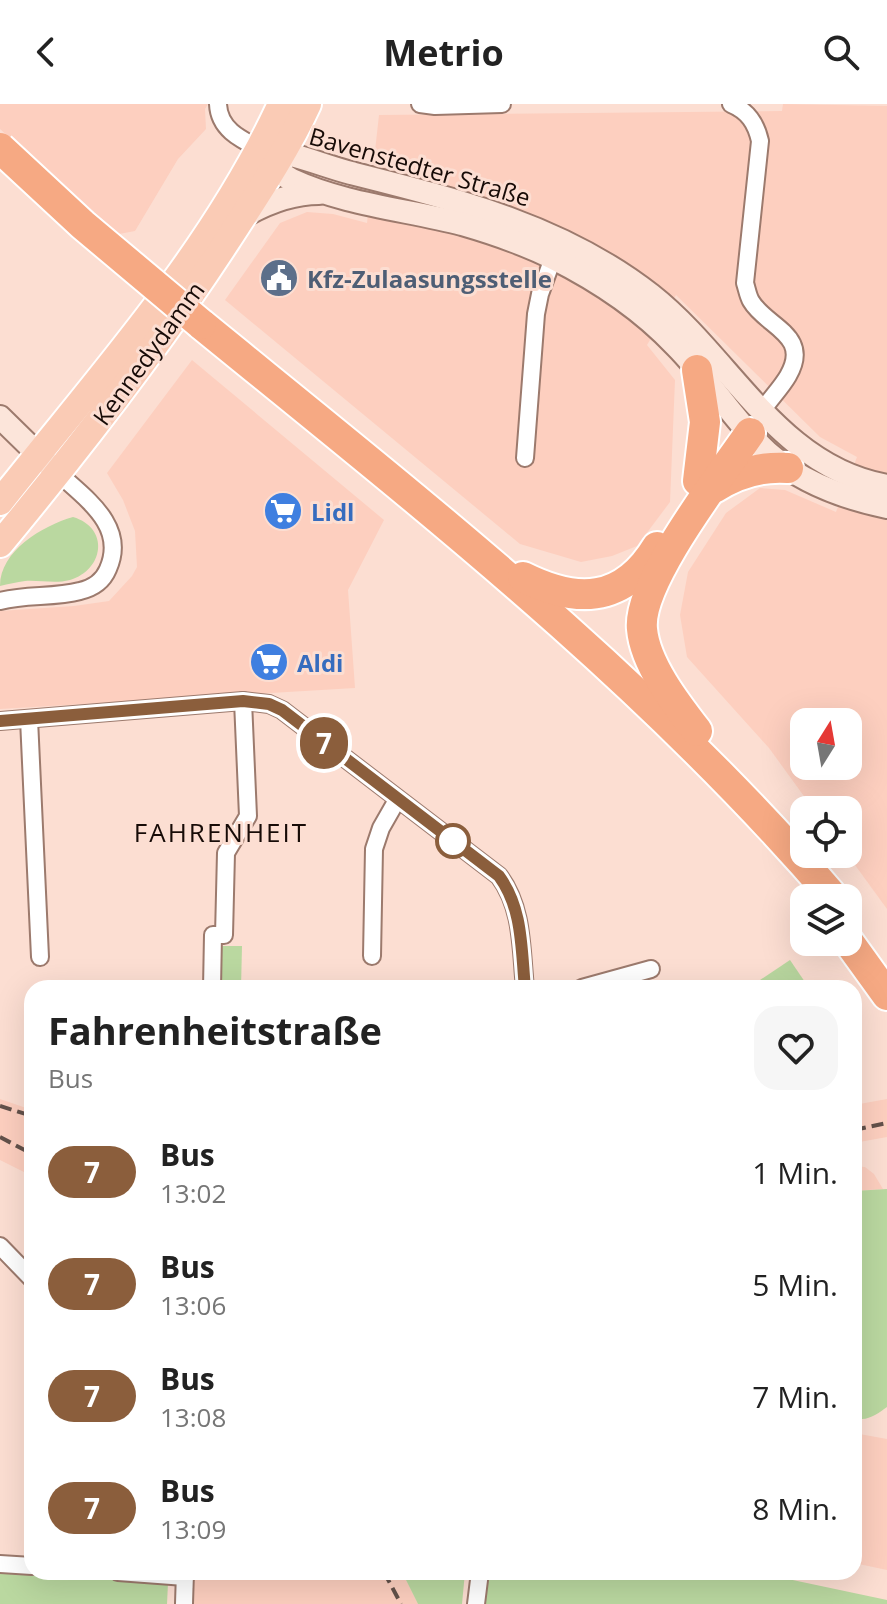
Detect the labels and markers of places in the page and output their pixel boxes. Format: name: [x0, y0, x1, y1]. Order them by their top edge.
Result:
public building icon: Kfz-Zulaasungsstelle: [258, 257, 300, 299]
place label: Kfz-Zulaasungsstelle: [307, 262, 552, 295]
supermarket icon: Lidl: [262, 490, 304, 532]
place label: Lidl: [311, 495, 354, 528]
supermarket icon: Aldi: [248, 641, 290, 683]
place label: Aldi: [297, 646, 343, 679]
unlabelled marker: [436, 824, 470, 858]

